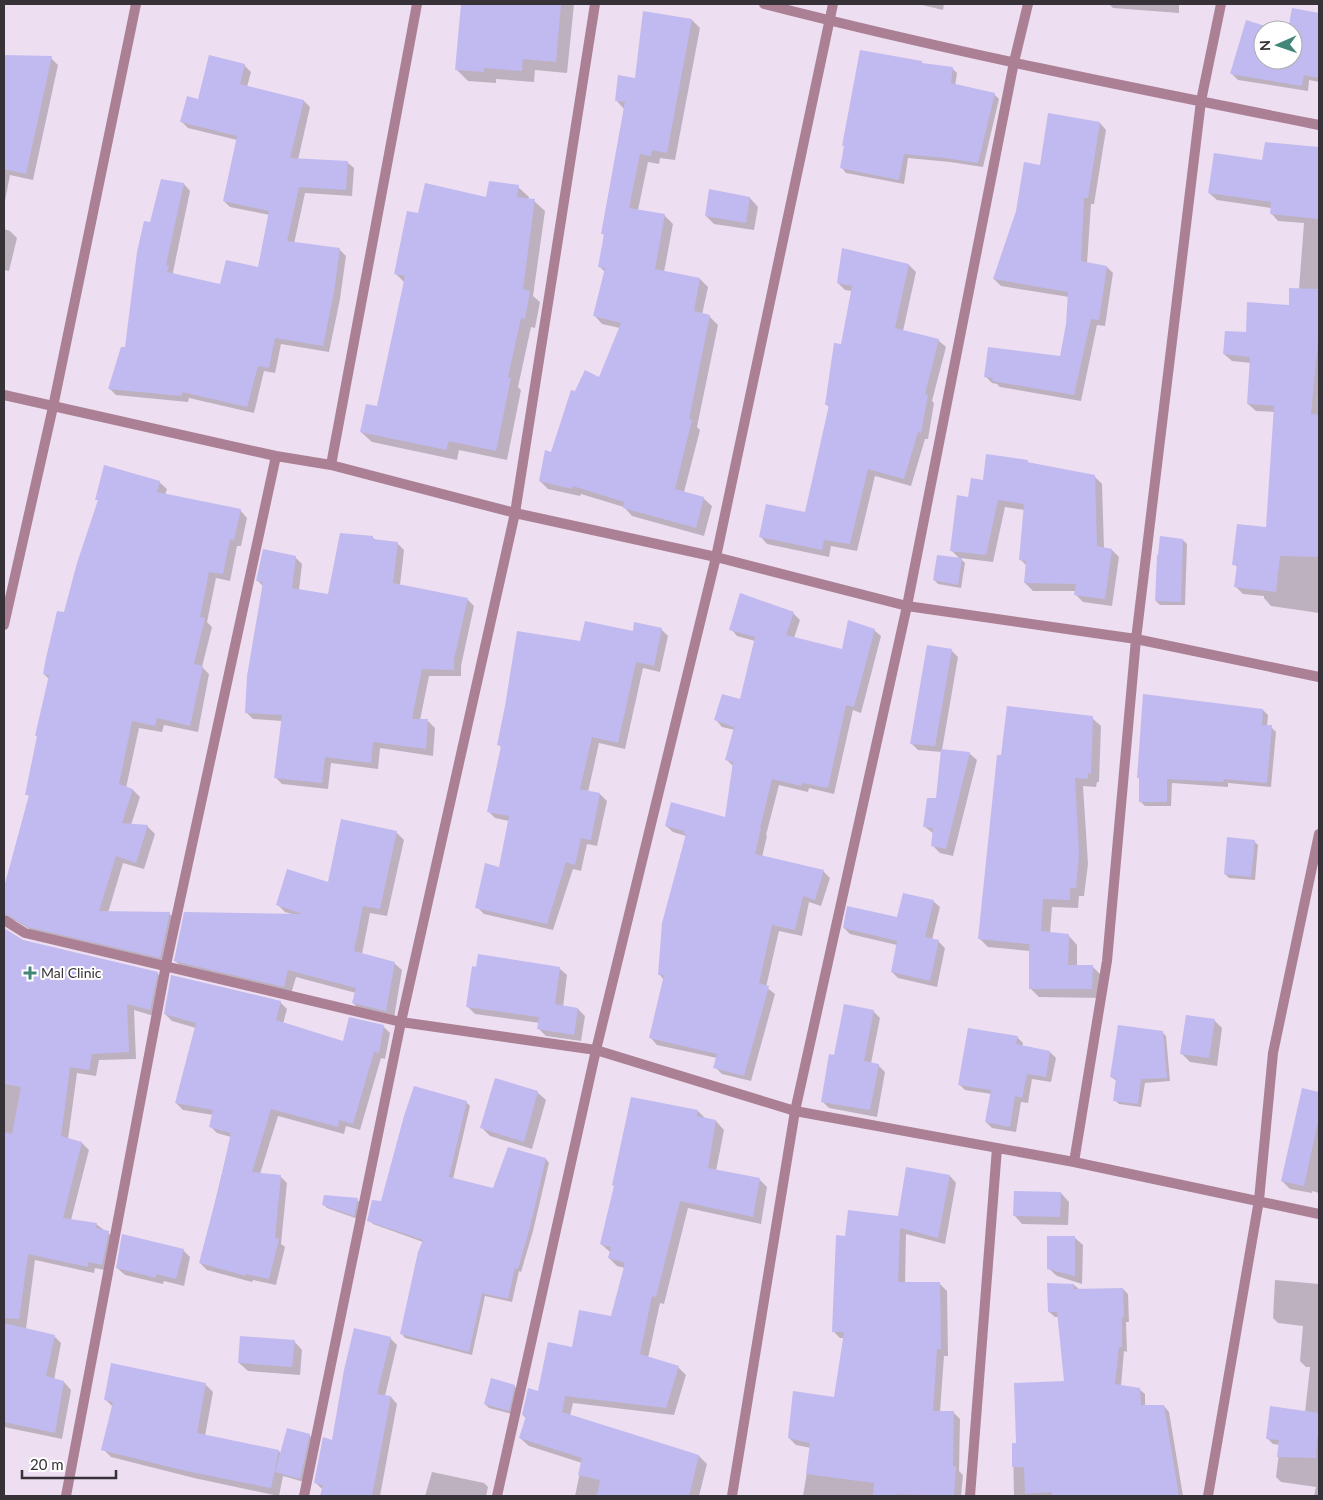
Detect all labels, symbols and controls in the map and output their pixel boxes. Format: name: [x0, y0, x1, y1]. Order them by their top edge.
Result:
north arrow: [1253, 20, 1303, 70]
text: N: [1256, 40, 1273, 51]
place label: Mal Clinic: [41, 964, 102, 981]
marker: Mal Clinic: [23, 966, 37, 980]
scale bar: [22, 1448, 116, 1480]
text: 20 m: [30, 1455, 64, 1473]

